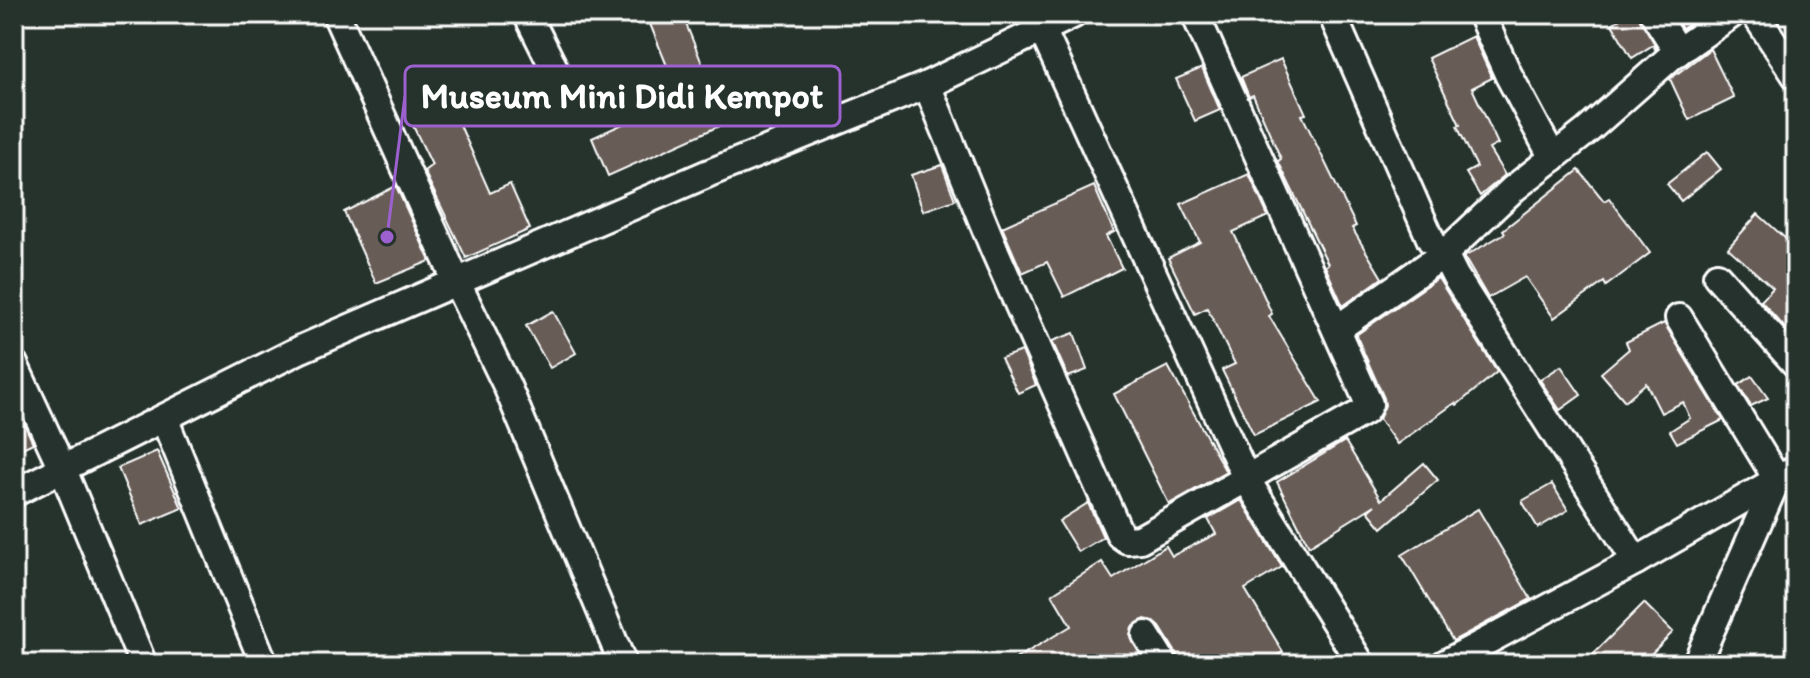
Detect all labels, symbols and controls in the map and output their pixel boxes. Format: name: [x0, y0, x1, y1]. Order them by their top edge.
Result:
callout: Museum Mini Didi Kempot: [405, 66, 840, 126]
text: Museum Mini Didi Kempot: [421, 74, 824, 117]

